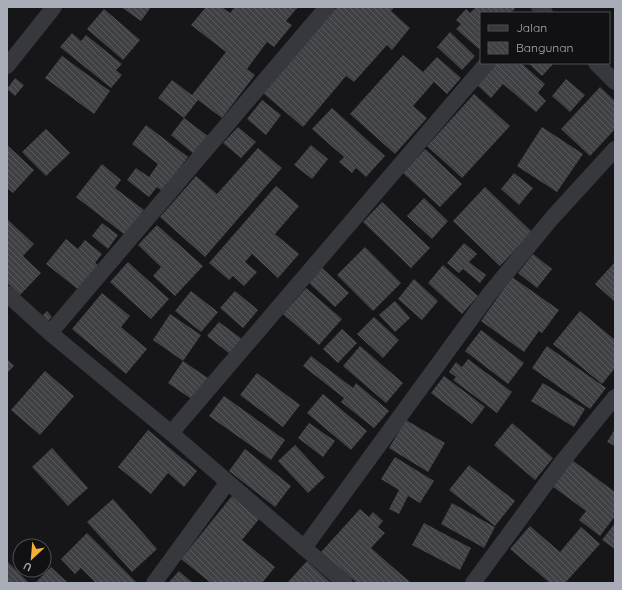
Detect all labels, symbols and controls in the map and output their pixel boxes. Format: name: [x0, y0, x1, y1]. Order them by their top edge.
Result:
legend: [480, 12, 610, 64]
text: Jalan: [516, 20, 547, 35]
text: Bangunan: [516, 40, 573, 55]
north arrow: [12, 538, 52, 578]
text: U: [21, 559, 34, 575]

